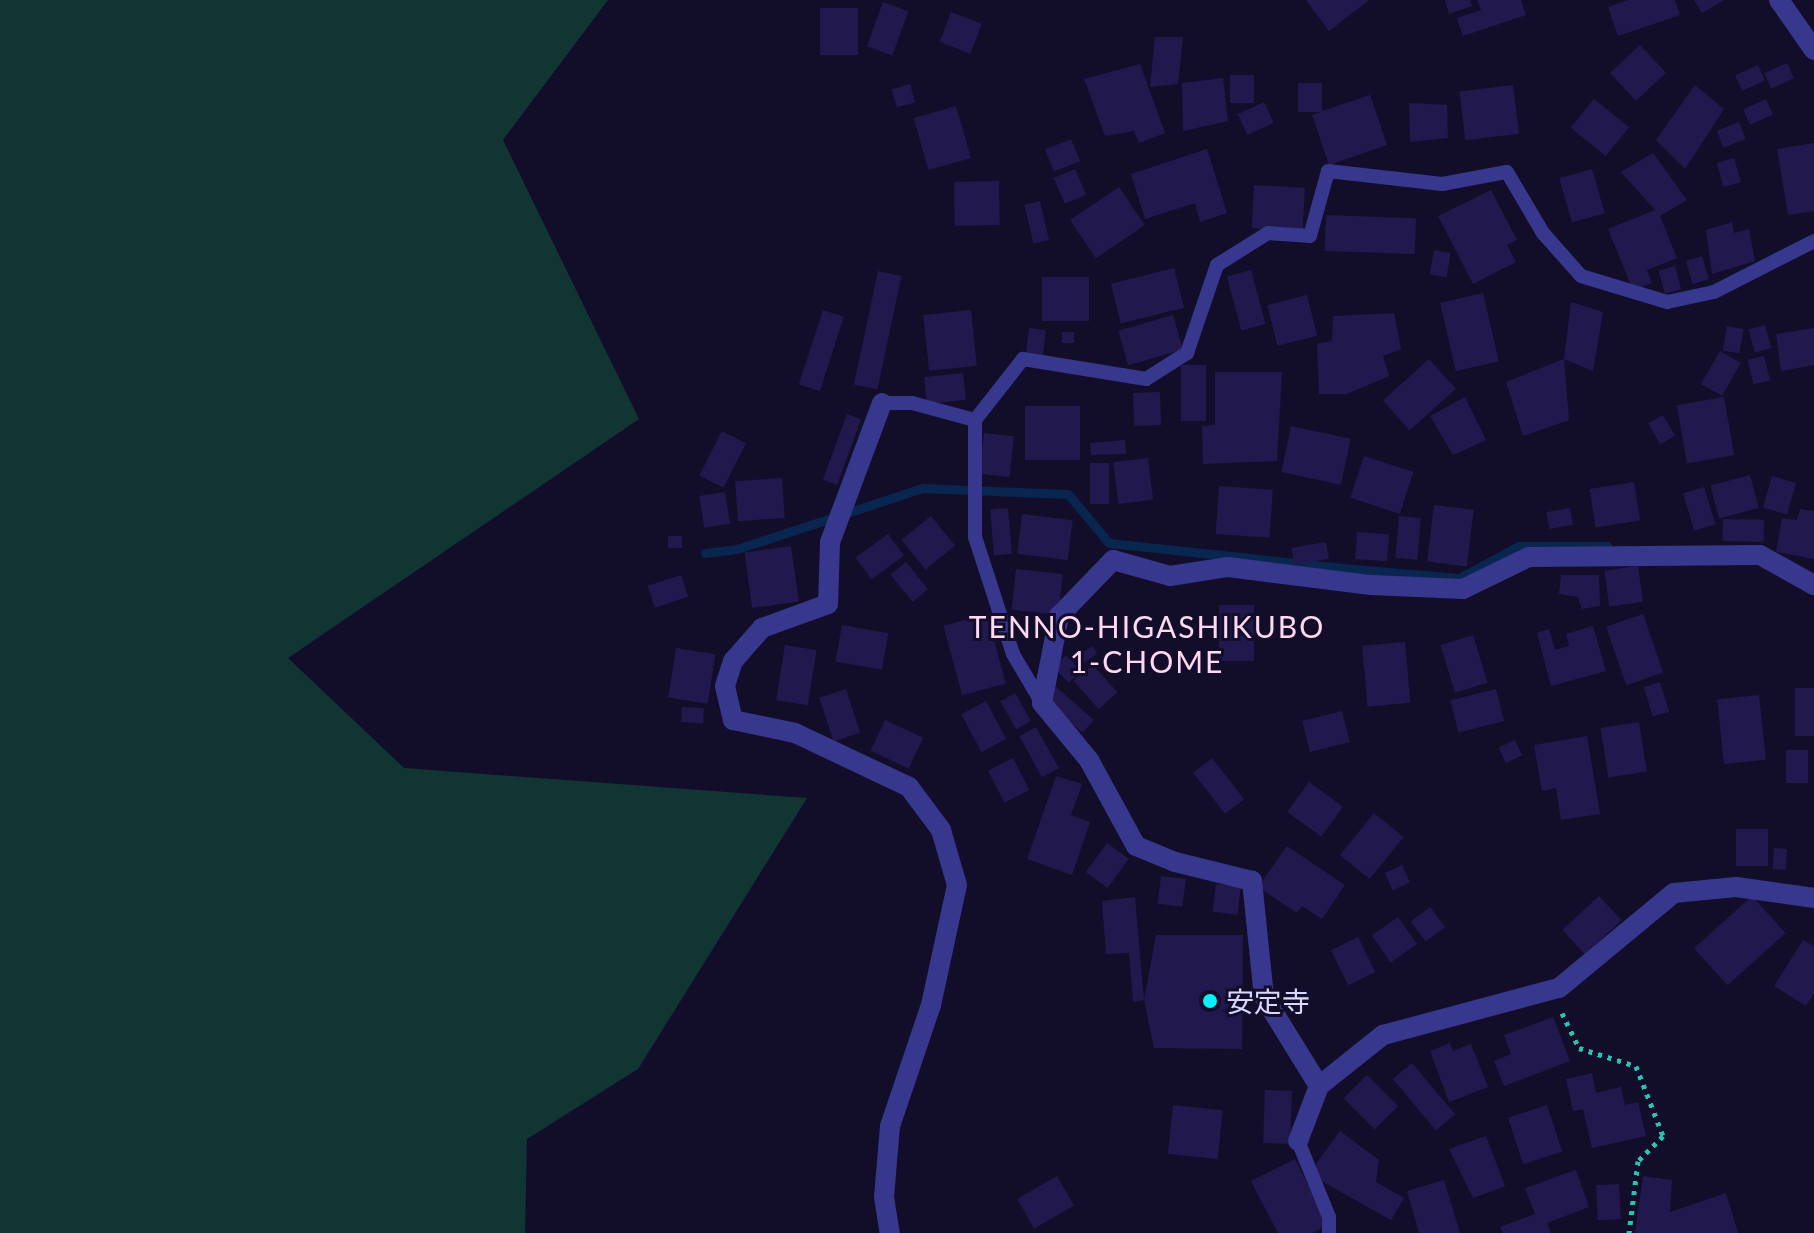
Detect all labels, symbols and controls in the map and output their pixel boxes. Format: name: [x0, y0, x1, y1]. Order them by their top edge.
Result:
district label: TENNO-HIGASHIKUBO 1-CHOME: [969, 608, 1325, 678]
place label: 安定寺: [1226, 984, 1310, 1018]
marker: 安定寺: [1201, 992, 1219, 1010]

